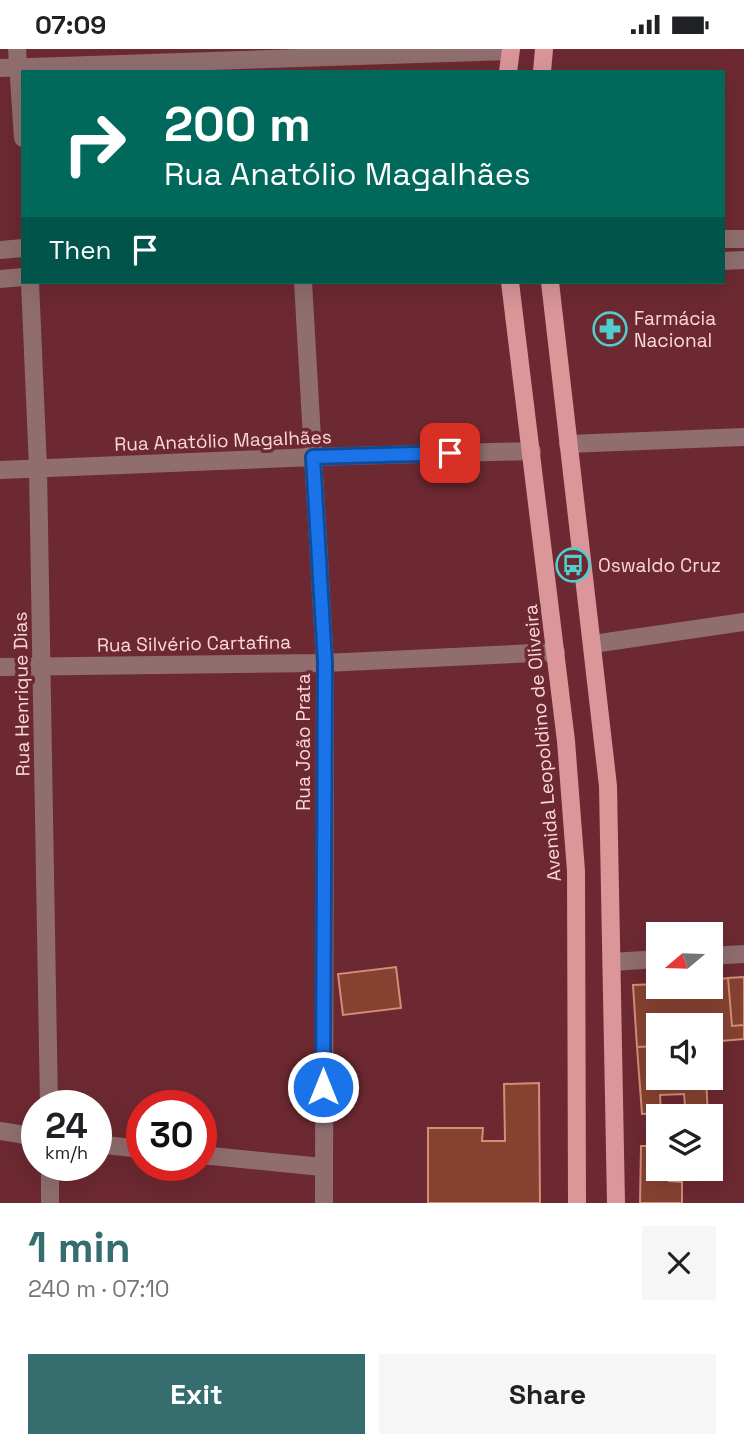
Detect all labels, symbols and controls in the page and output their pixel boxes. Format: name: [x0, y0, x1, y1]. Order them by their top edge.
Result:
text: 07:09: [35, 8, 106, 42]
text: 200 m: [164, 93, 311, 155]
icon: right: [49, 98, 140, 189]
text: Rua Anatólio Magalhães: [164, 154, 531, 194]
icon: arrive: [126, 231, 164, 269]
text: Then: [49, 233, 112, 267]
place label: Farmácia Nacional: [634, 306, 716, 353]
pharmacy icon: Farmácia Nacional: [591, 310, 629, 348]
pin: [420, 423, 480, 483]
street label: Rua Anatólio Magalhães: [114, 424, 332, 457]
icon: arrive: [431, 434, 469, 472]
bus stop icon: Oswaldo Cruz: [554, 546, 592, 584]
place label: Oswaldo Cruz: [598, 553, 721, 578]
street label: Avenida Leopoldino de Oliveira: [518, 603, 567, 883]
street label: Rua Henrique Dias: [8, 611, 35, 777]
street label: Rua Silvério Cartafina: [97, 629, 291, 658]
street label: Rua João Prata: [291, 673, 316, 811]
north arrow: [646, 922, 723, 999]
map controls: [646, 922, 723, 1181]
button: sound: [646, 1013, 723, 1090]
position arrow: [286, 1050, 360, 1124]
speed limit sign: 30: [126, 1090, 217, 1181]
text: 24: [45, 1104, 88, 1148]
button: layers: [646, 1104, 723, 1181]
text: km/h: [45, 1141, 88, 1164]
text: 1 min: [28, 1221, 131, 1274]
button: close: [642, 1226, 716, 1300]
text: 240 m · 07:10: [28, 1274, 170, 1304]
button: Exit: [28, 1354, 365, 1434]
button: Share: [379, 1354, 716, 1434]

